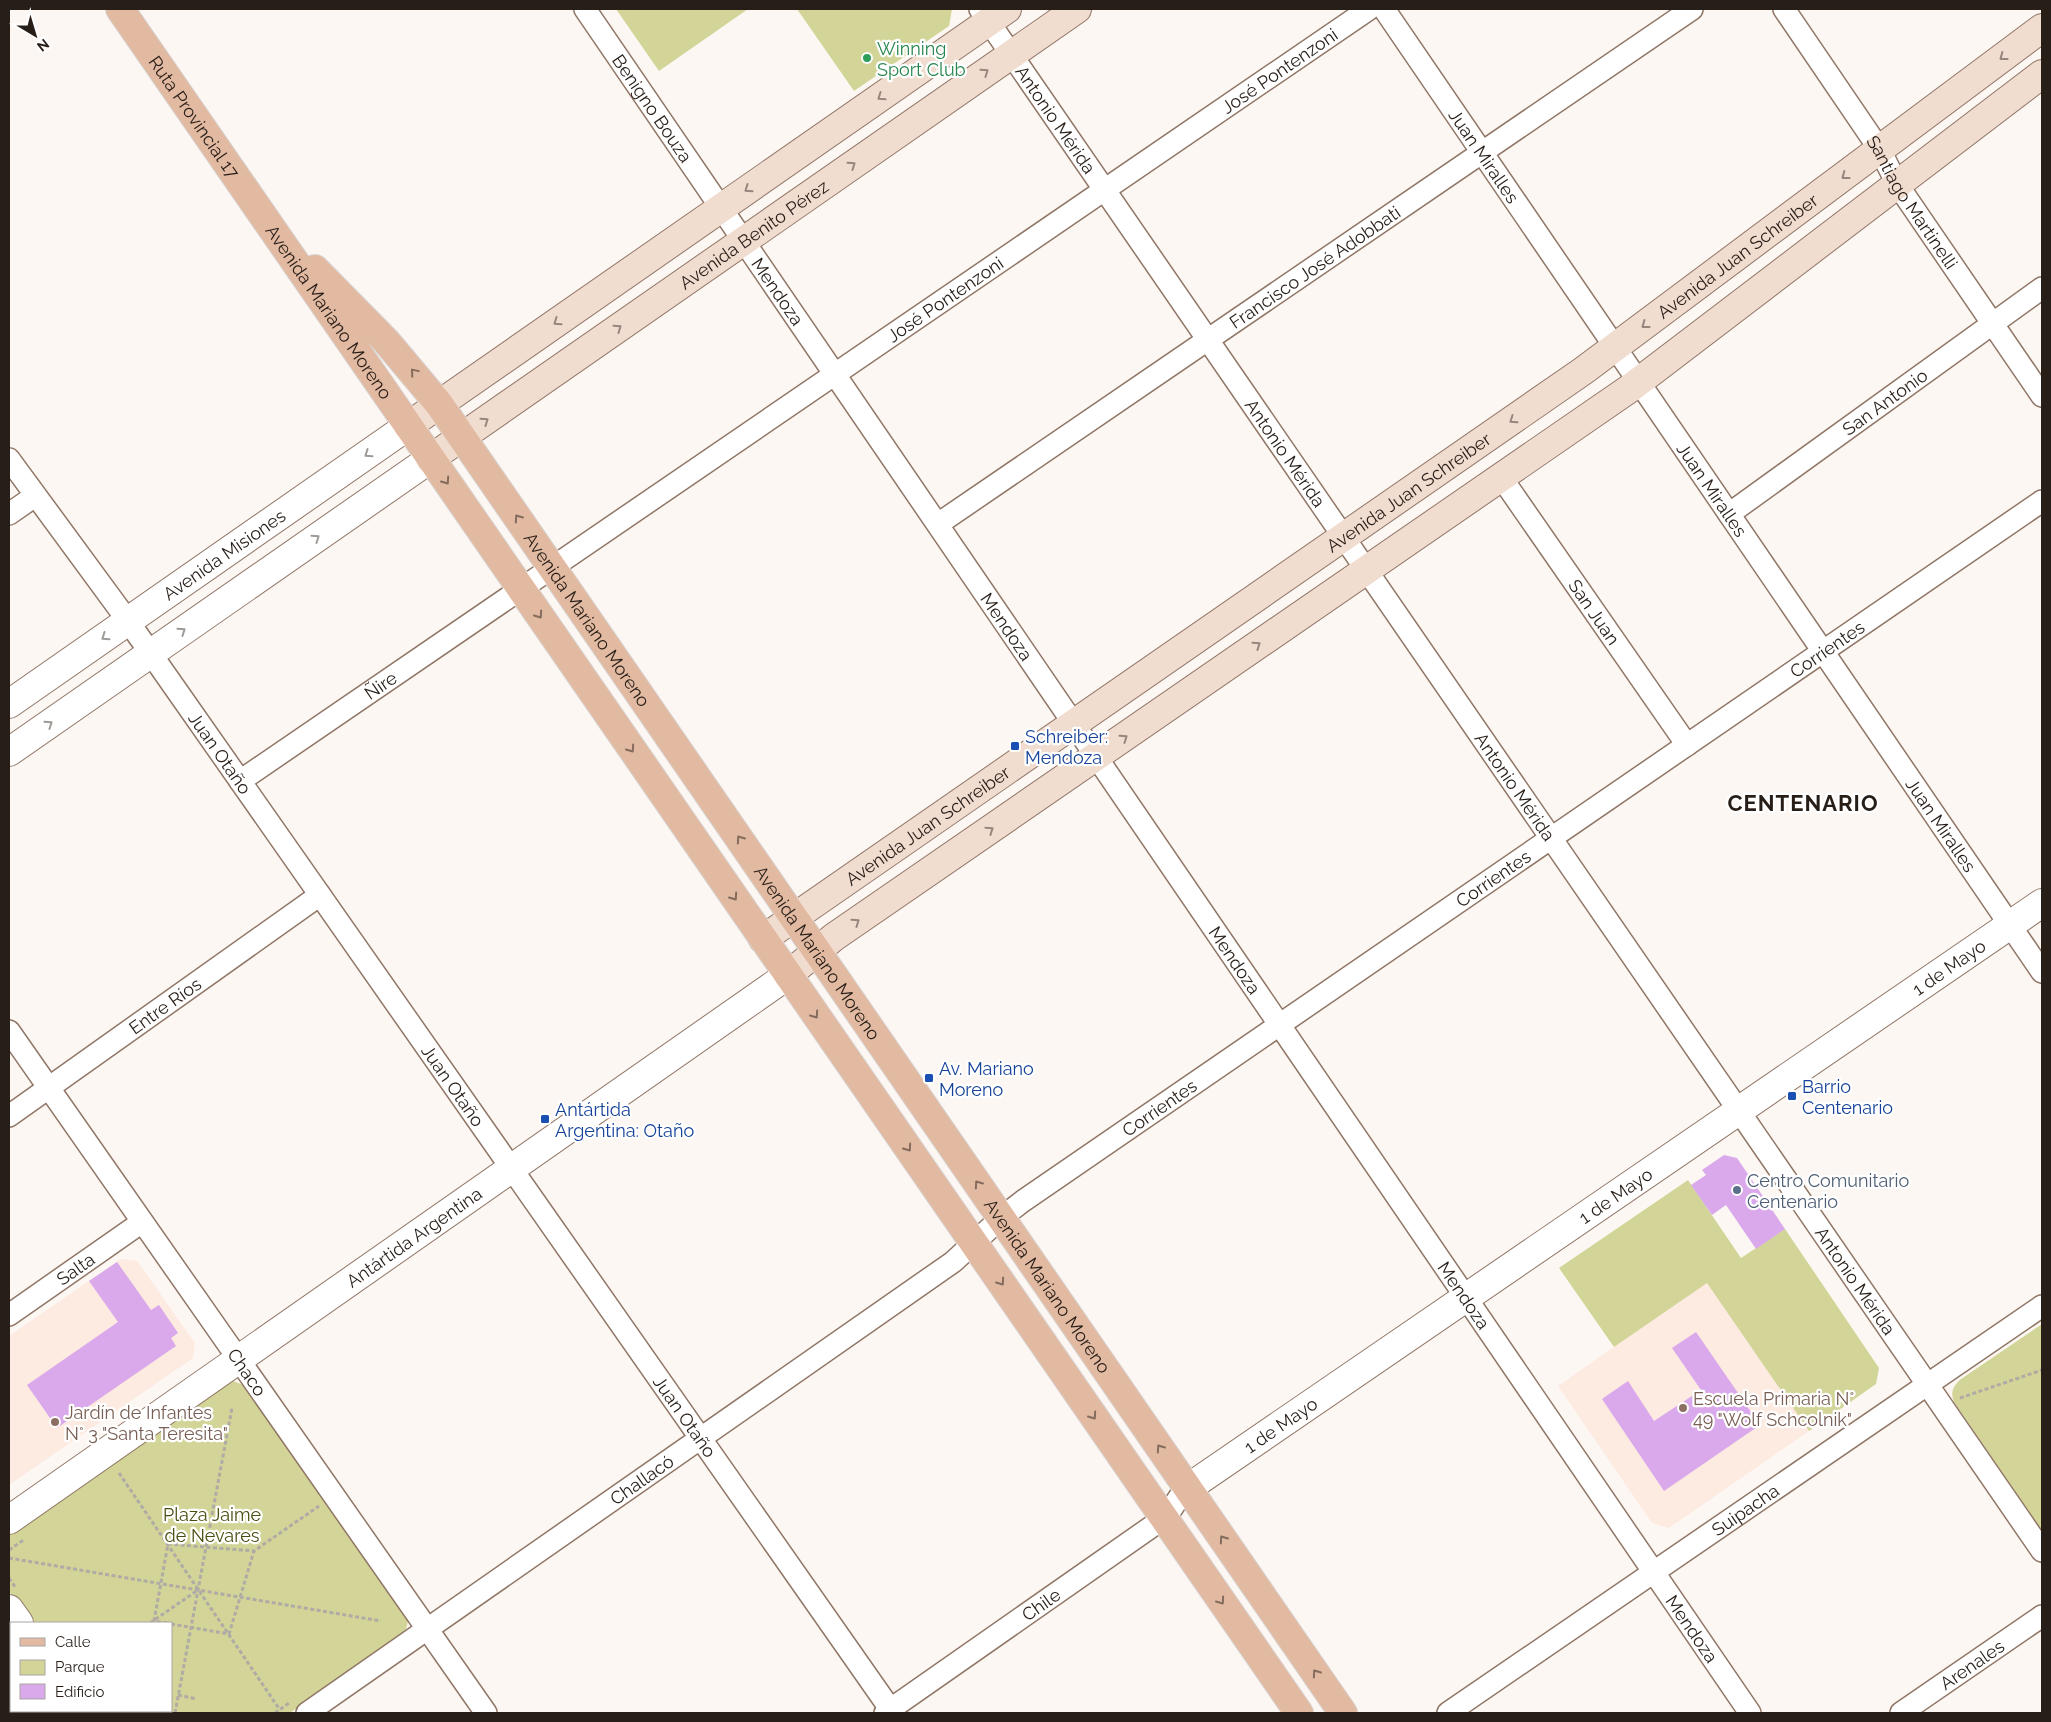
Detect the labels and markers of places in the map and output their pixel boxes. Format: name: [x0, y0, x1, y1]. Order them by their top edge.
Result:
place label: Winning Sport Club: [877, 38, 966, 80]
marker: Winning Sport Club: [861, 52, 873, 64]
place label: Schreiber: Mendoza: [1025, 726, 1108, 768]
marker: Schreiber: Mendoza: [1009, 740, 1021, 752]
place label: Av. Mariano Moreno: [939, 1058, 1034, 1100]
marker: Av. Mariano Moreno: [923, 1072, 935, 1084]
place label: Barrio Centenario: [1802, 1076, 1893, 1118]
marker: Barrio Centenario: [1786, 1090, 1798, 1102]
place label: Antártida Argentina: Otaño: [555, 1099, 694, 1141]
marker: Antártida Argentina: Otaño: [539, 1113, 551, 1125]
place label: Centro Comunitario Centenario: [1747, 1170, 1909, 1212]
marker: Centro Comunitario Centenario: [1731, 1184, 1743, 1196]
place label: Escuela Primaria N° 49 "Wolf Schcolnik": [1693, 1388, 1854, 1430]
place label: Jardín de Infantes N° 3 "Santa Teresita": [65, 1402, 228, 1444]
marker: Escuela Primaria N° 49 "Wolf Schcolnik": [1677, 1402, 1689, 1414]
marker: Jardín de Infantes N° 3 "Santa Teresita": [49, 1416, 61, 1428]

